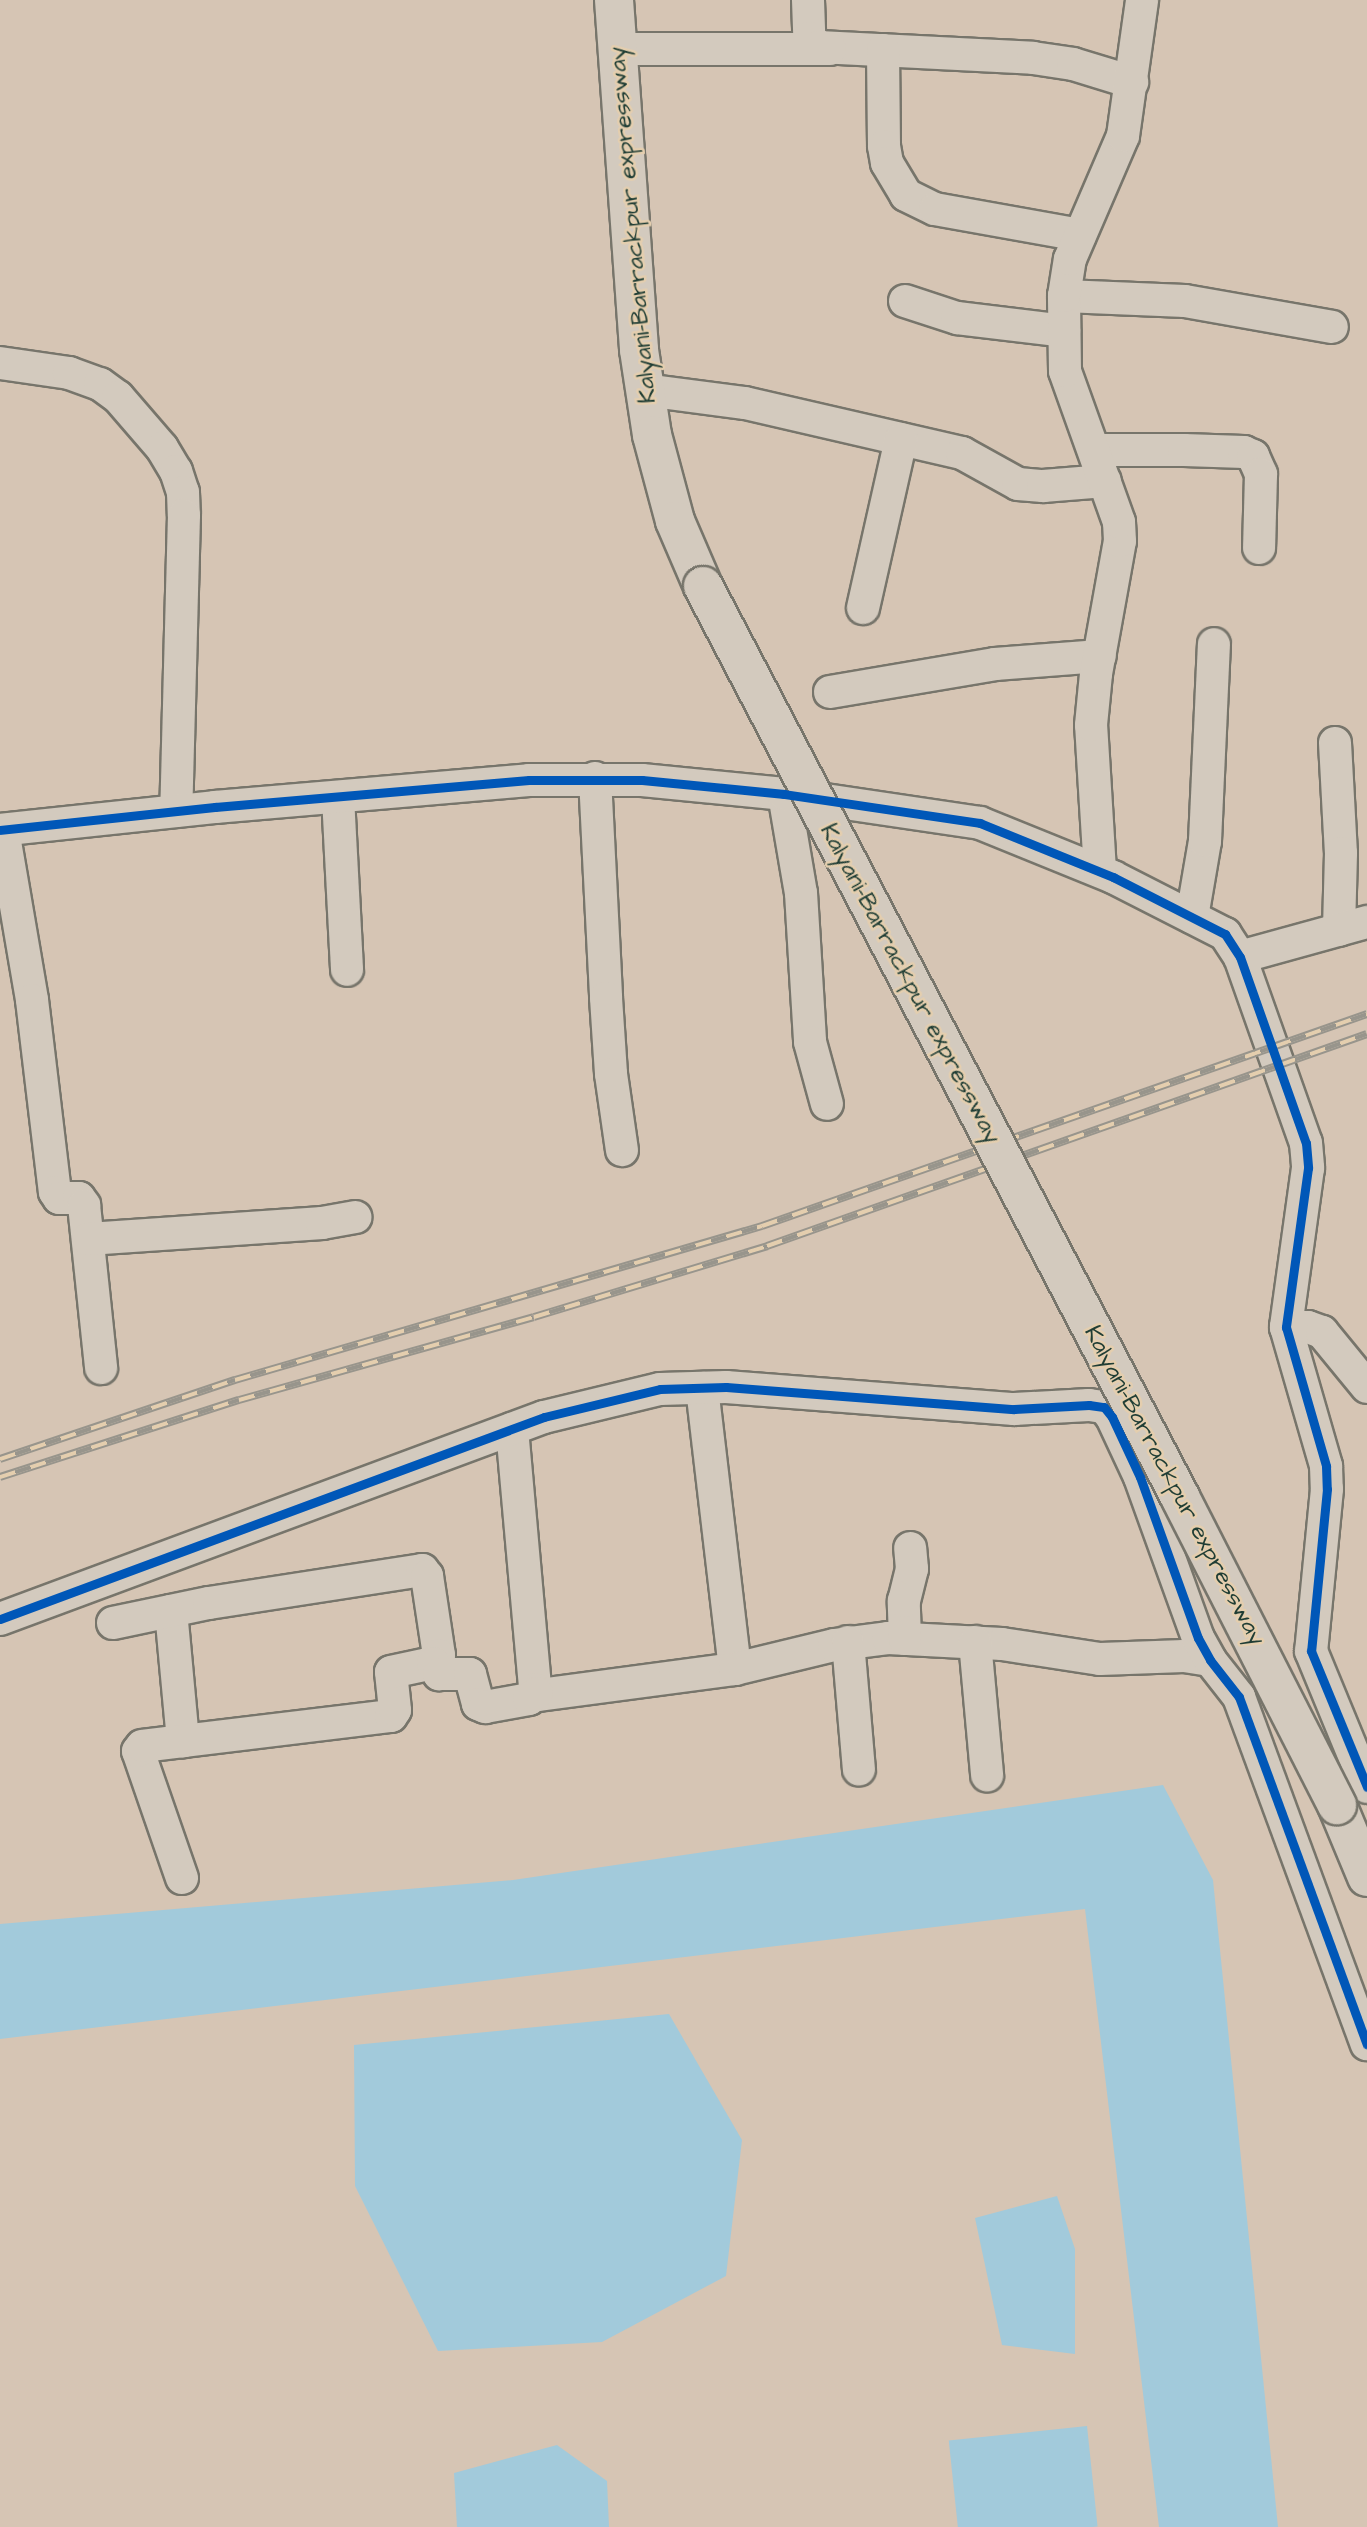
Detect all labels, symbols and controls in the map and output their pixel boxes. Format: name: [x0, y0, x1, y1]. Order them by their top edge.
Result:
street label: Kalyani-Barrackpur expressway: [603, 45, 663, 405]
street label: Kalyani-Barrackpur expressway: [813, 819, 1007, 1149]
street label: Kalyani-Barrackpur expressway: [1077, 1321, 1271, 1651]

